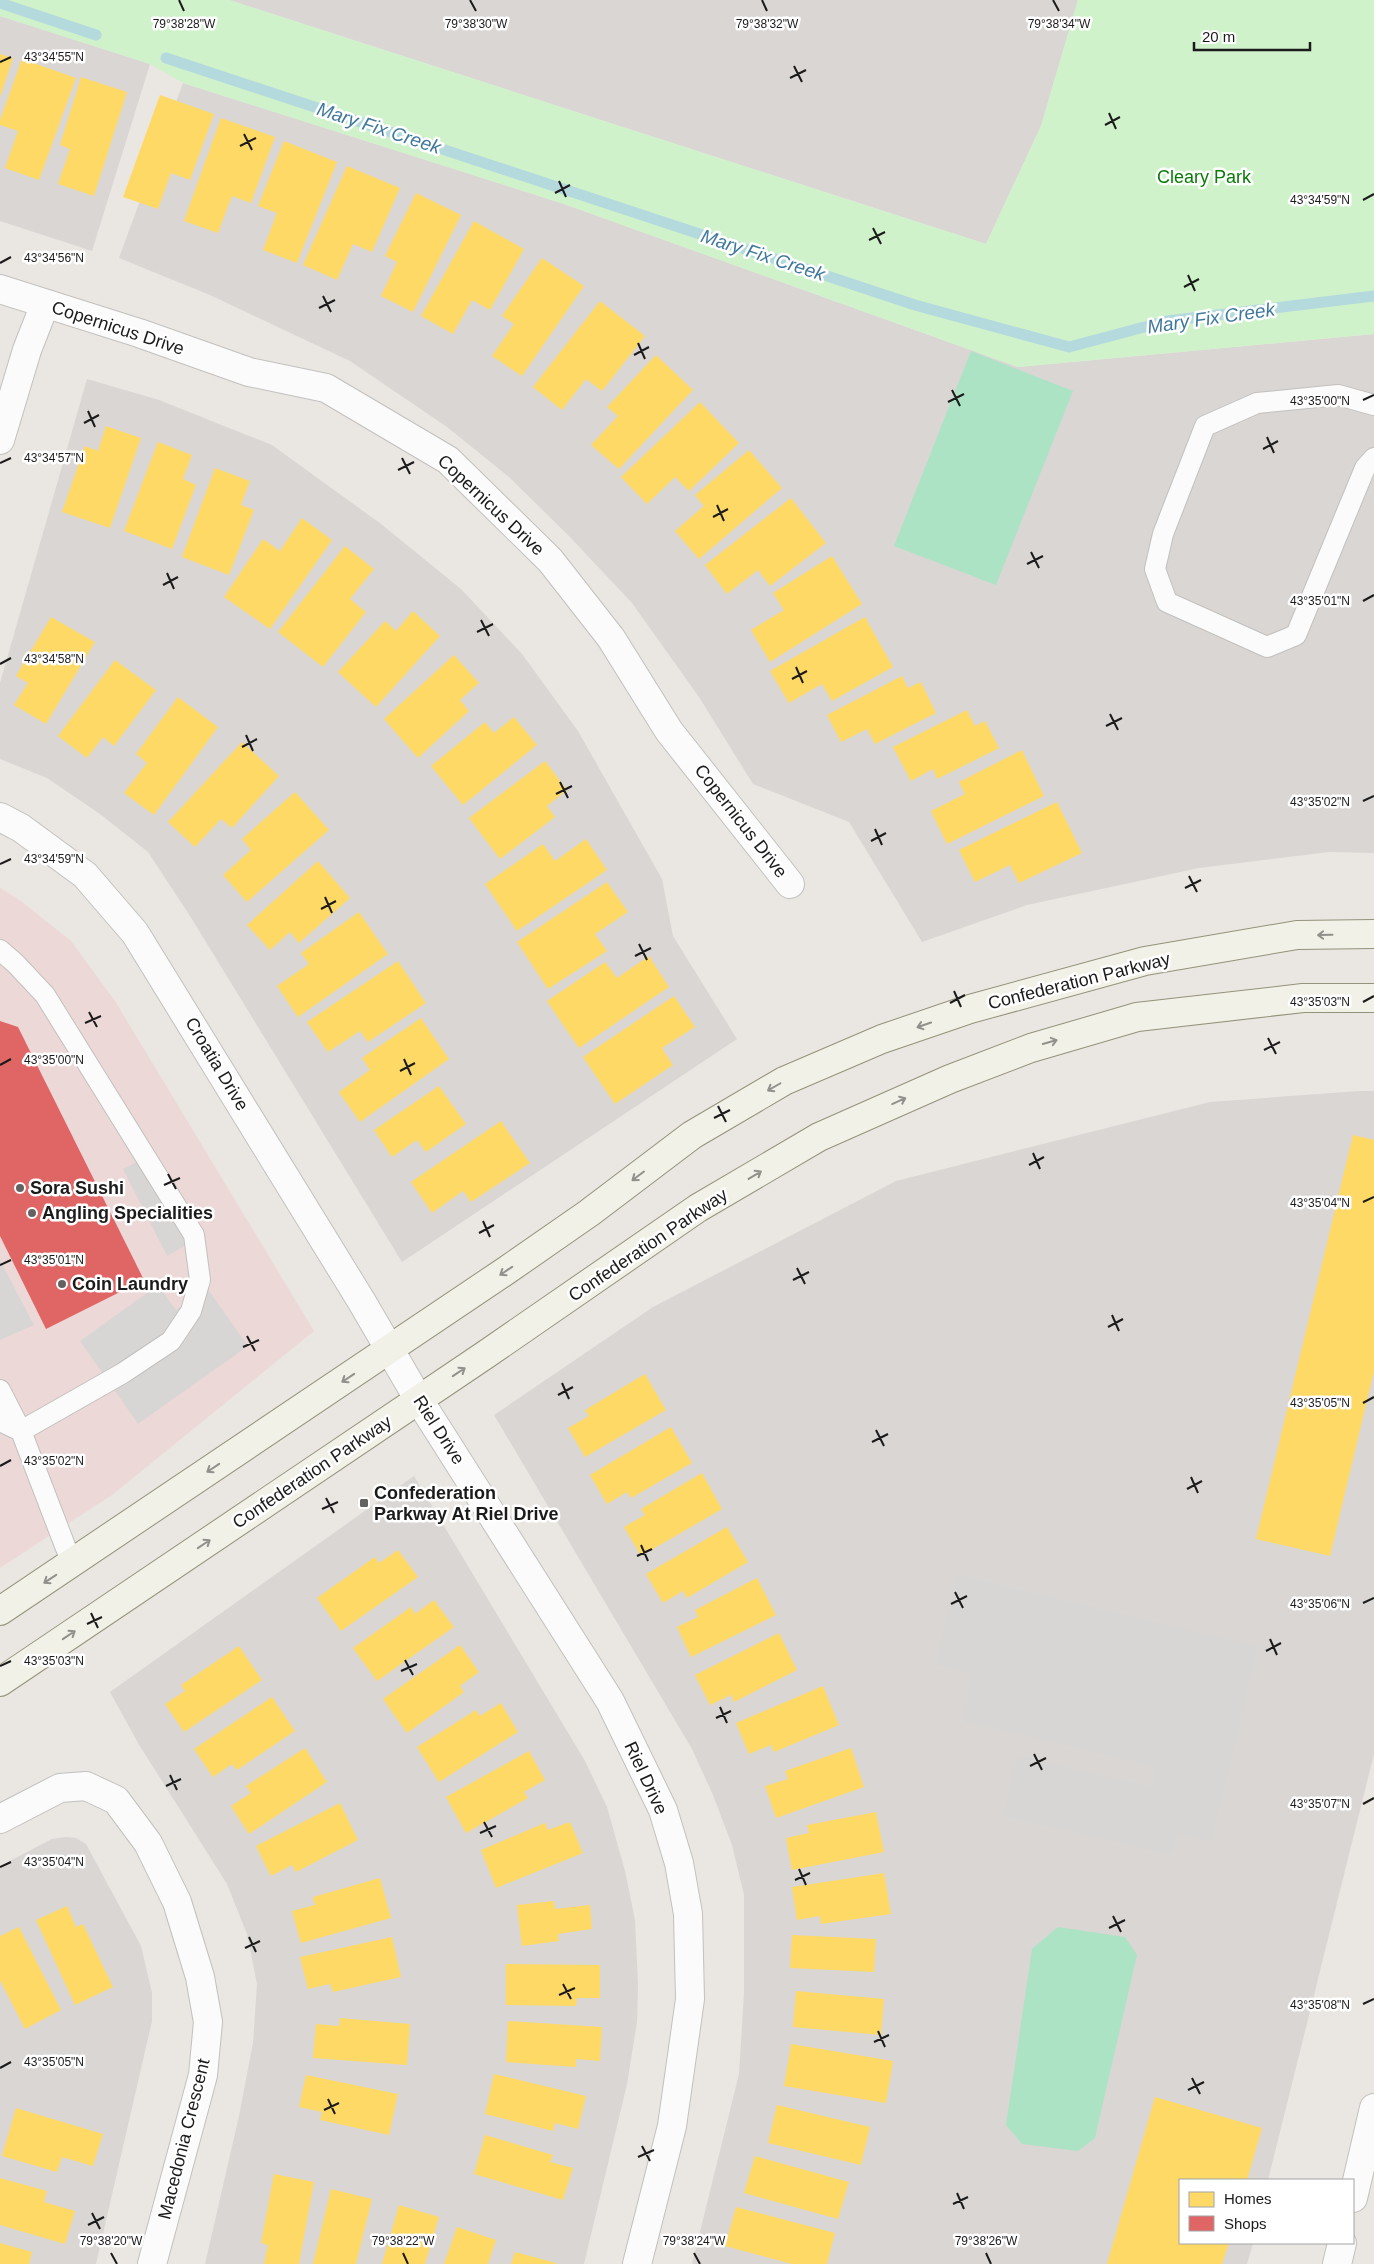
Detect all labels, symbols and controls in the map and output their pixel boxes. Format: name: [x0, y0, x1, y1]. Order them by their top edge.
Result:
text: 79°38'28"W: [153, 17, 216, 31]
text: 79°38'30"W: [445, 17, 508, 31]
text: 79°38'32"W: [736, 17, 799, 31]
text: 79°38'34"W: [1028, 17, 1091, 31]
scale bar: [1194, 20, 1310, 52]
text: 20 m: [1202, 28, 1235, 45]
text: 43°34'55"N: [24, 50, 84, 64]
water label: Mary Fix Creek: [315, 98, 445, 158]
park label: Cleary Park: [1157, 167, 1252, 187]
text: 43°34'59"N: [1290, 193, 1350, 207]
water label: Mary Fix Creek: [699, 225, 829, 285]
text: 43°34'56"N: [24, 251, 84, 265]
street label: Copernicus Drive: [49, 297, 187, 359]
water label: Mary Fix Creek: [1146, 298, 1278, 337]
text: 43°35'00"N: [1290, 394, 1350, 408]
text: 43°34'57"N: [24, 451, 84, 465]
street label: Copernicus Drive: [434, 451, 548, 559]
text: 43°35'01"N: [1290, 594, 1350, 608]
text: 43°34'58"N: [24, 652, 84, 666]
street label: Copernicus Drive: [691, 760, 791, 882]
text: 43°35'02"N: [1290, 795, 1350, 809]
text: 43°34'59"N: [24, 852, 84, 866]
one-way arrow: [1318, 930, 1334, 940]
street label: Confederation Parkway: [986, 949, 1172, 1013]
text: 43°35'03"N: [1290, 995, 1350, 1009]
street label: Croatia Drive: [181, 1014, 253, 1114]
one-way arrow: [917, 1021, 932, 1030]
one-way arrow: [1042, 1037, 1058, 1046]
text: 43°35'00"N: [24, 1053, 84, 1067]
one-way arrow: [767, 1083, 782, 1093]
one-way arrow: [891, 1096, 906, 1106]
one-way arrow: [747, 1170, 761, 1180]
one-way arrow: [631, 1171, 645, 1181]
place label: Sora Sushi: [30, 1178, 124, 1198]
marker: Sora Sushi: [14, 1182, 26, 1194]
street label: Confederation Parkway: [565, 1184, 731, 1306]
text: 43°35'04"N: [1290, 1196, 1350, 1210]
place label: Angling Specialities: [42, 1203, 213, 1223]
marker: Angling Specialities: [26, 1207, 38, 1219]
text: 43°35'01"N: [24, 1253, 84, 1267]
one-way arrow: [499, 1266, 513, 1276]
place label: Coin Laundry: [72, 1274, 188, 1294]
marker: Coin Laundry: [56, 1278, 68, 1290]
one-way arrow: [452, 1367, 466, 1377]
one-way arrow: [342, 1373, 356, 1383]
street label: Riel Drive: [409, 1392, 469, 1468]
text: 43°35'05"N: [1290, 1396, 1350, 1410]
street label: Confederation Parkway: [229, 1411, 395, 1533]
text: 43°35'02"N: [24, 1454, 84, 1468]
one-way arrow: [207, 1464, 221, 1474]
place label: Confederation Parkway At Riel Drive: [374, 1483, 558, 1524]
marker: Confederation Parkway At Riel Drive: [358, 1497, 370, 1509]
one-way arrow: [197, 1539, 211, 1549]
one-way arrow: [43, 1574, 57, 1584]
text: 43°35'06"N: [1290, 1597, 1350, 1611]
one-way arrow: [62, 1630, 76, 1640]
text: 43°35'03"N: [24, 1654, 84, 1668]
street label: Riel Drive: [620, 1738, 672, 1818]
text: 43°35'07"N: [1290, 1797, 1350, 1811]
text: 43°35'04"N: [24, 1855, 84, 1869]
text: 43°35'08"N: [1290, 1998, 1350, 2012]
text: 43°35'05"N: [24, 2055, 84, 2069]
street label: Macedonia Crescent: [154, 2056, 214, 2222]
legend: [1179, 2179, 1354, 2244]
text: Homes: [1224, 2190, 1272, 2207]
text: Shops: [1224, 2215, 1267, 2232]
text: 79°38'20"W: [80, 2234, 143, 2248]
text: 79°38'22"W: [372, 2234, 435, 2248]
text: 79°38'24"W: [663, 2234, 726, 2248]
text: 79°38'26"W: [955, 2234, 1018, 2248]

